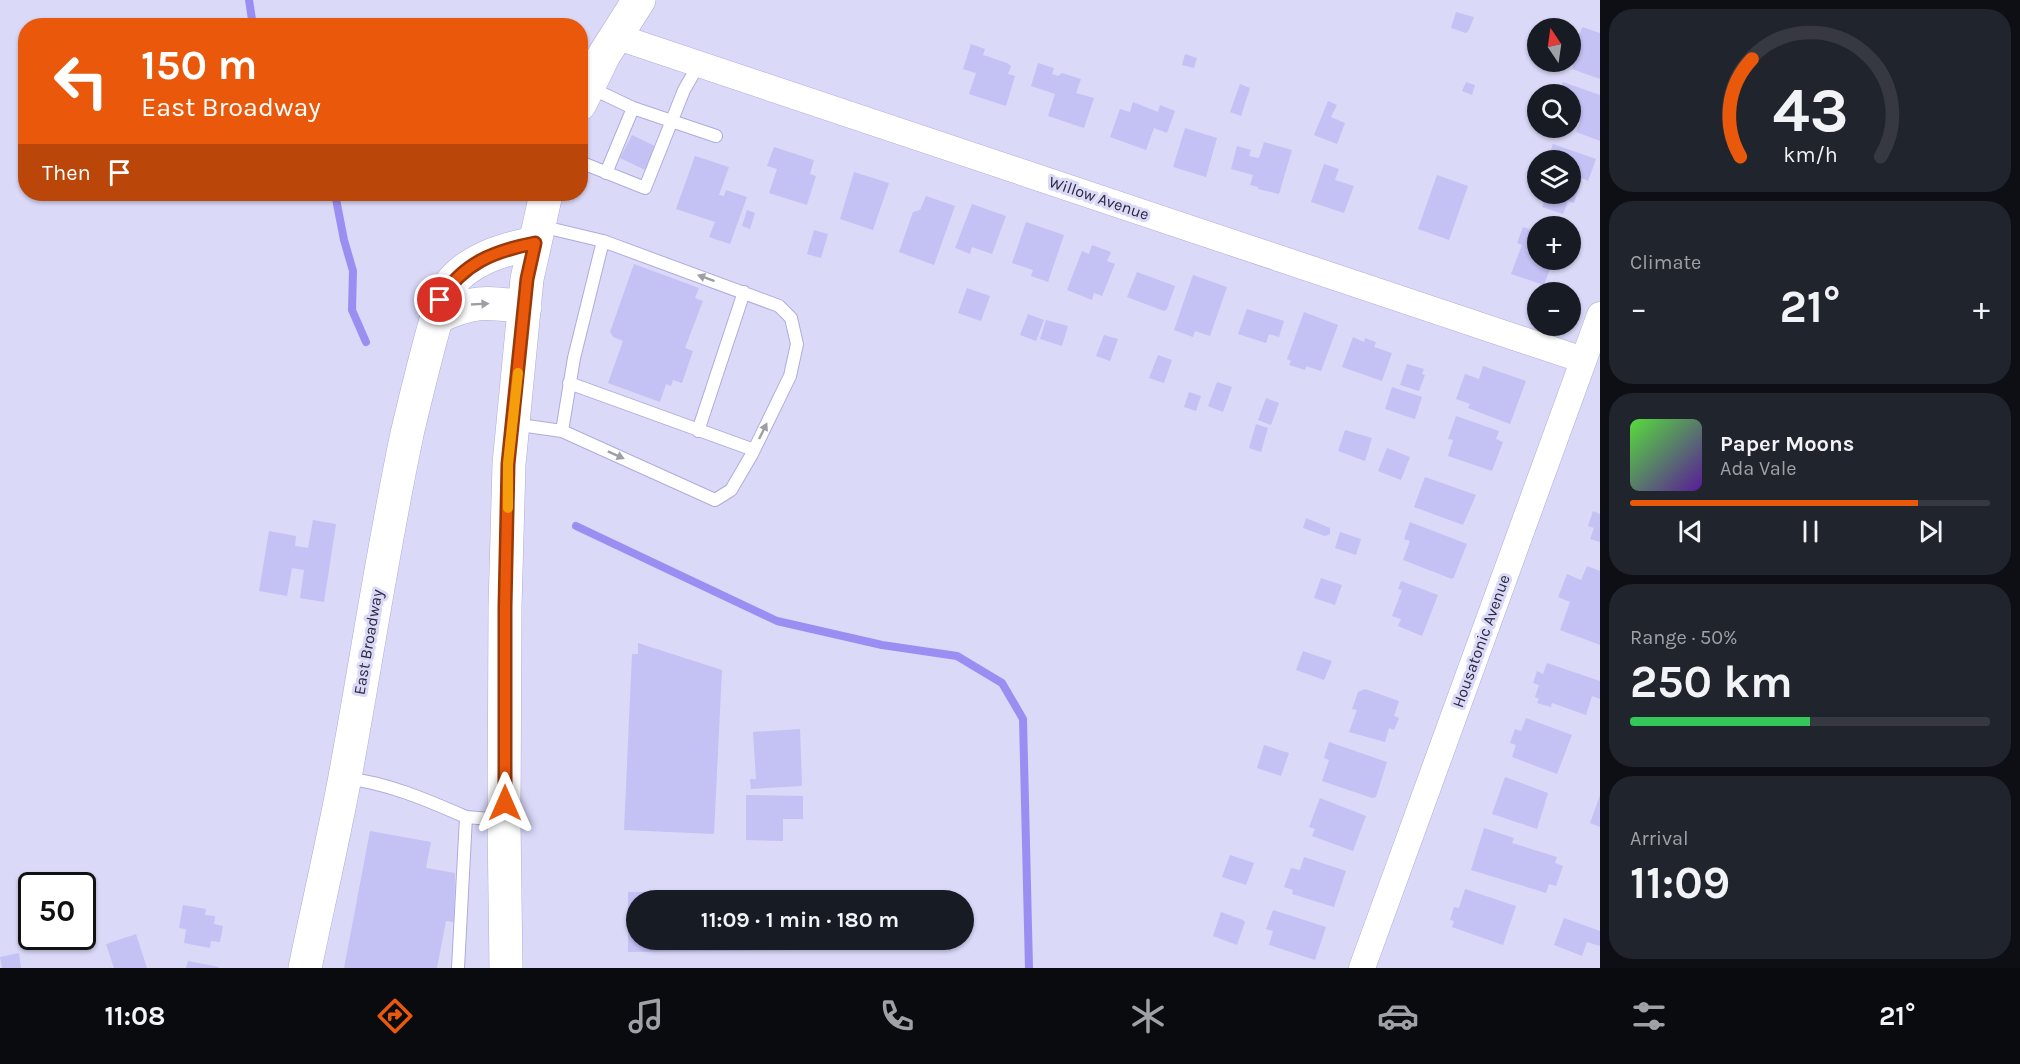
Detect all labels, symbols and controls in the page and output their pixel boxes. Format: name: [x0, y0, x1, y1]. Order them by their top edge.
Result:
north arrow: [1527, 18, 1581, 72]
map controls: [1527, 18, 1581, 336]
text: 150 m: [141, 40, 257, 90]
icon: left: [42, 42, 120, 120]
text: 43: [1772, 75, 1848, 148]
button: search: [1527, 84, 1581, 138]
text: East Broadway: [141, 91, 321, 123]
text: km/h: [1783, 143, 1837, 168]
button: layers: [1527, 150, 1581, 204]
icon: arrive: [103, 156, 136, 189]
text: Then: [42, 160, 91, 186]
street label: Willow Avenue: [1046, 172, 1152, 224]
button: +: [1527, 216, 1581, 270]
text: Climate: [1630, 251, 1701, 274]
one-way arrow: [697, 273, 715, 283]
pin: [414, 274, 465, 325]
text: 21°: [1780, 281, 1840, 333]
button: −: [1527, 282, 1581, 336]
icon: arrive: [423, 283, 456, 316]
text: −: [1630, 289, 1647, 327]
text: +: [1973, 289, 1990, 327]
one-way arrow: [470, 299, 489, 308]
one-way arrow: [759, 422, 768, 439]
text: Paper Moons: [1720, 431, 1854, 457]
one-way arrow: [607, 450, 625, 460]
text: Ada Vale: [1720, 457, 1797, 480]
icon: previous: [1674, 515, 1707, 548]
icon: pause: [1794, 515, 1827, 548]
icon: next: [1914, 515, 1947, 548]
street label: Housatonic Avenue: [1448, 572, 1514, 710]
street label: East Broadway: [349, 587, 387, 696]
text: Range · 50%: [1630, 626, 1738, 649]
text: 250 km: [1630, 656, 1793, 708]
position arrow: [473, 771, 537, 835]
text: Arrival: [1630, 827, 1689, 850]
text: 11:09: [1630, 857, 1730, 909]
speed limit sign: 50: [18, 872, 96, 950]
text: 11:09 · 1 min · 180 m: [701, 907, 899, 933]
icon: directions: [374, 995, 416, 1037]
icon: music: [625, 995, 667, 1037]
icon: phone: [876, 995, 918, 1037]
icon: climate: [1127, 995, 1169, 1037]
icon: car: [1377, 995, 1419, 1037]
icon: filters: [1628, 995, 1670, 1037]
text: 11:08: [104, 1000, 165, 1032]
text: 21°: [1879, 1000, 1915, 1032]

